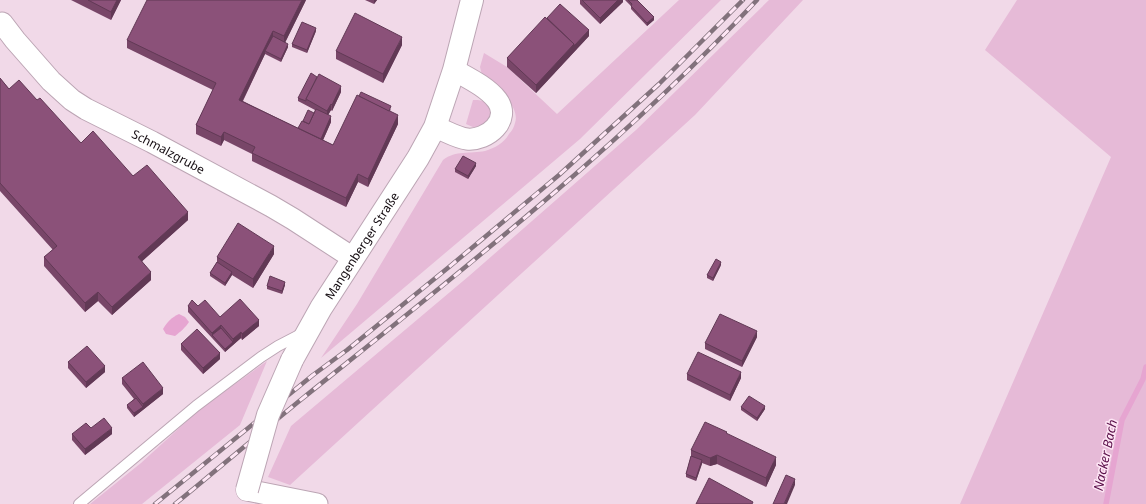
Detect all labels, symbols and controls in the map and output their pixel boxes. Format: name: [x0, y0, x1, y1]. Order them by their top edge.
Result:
street label: Schmalzgrube: [129, 125, 208, 178]
street label: Mangenberger Straße: [320, 188, 403, 302]
water label: Nacker Bach: [1089, 418, 1121, 492]

